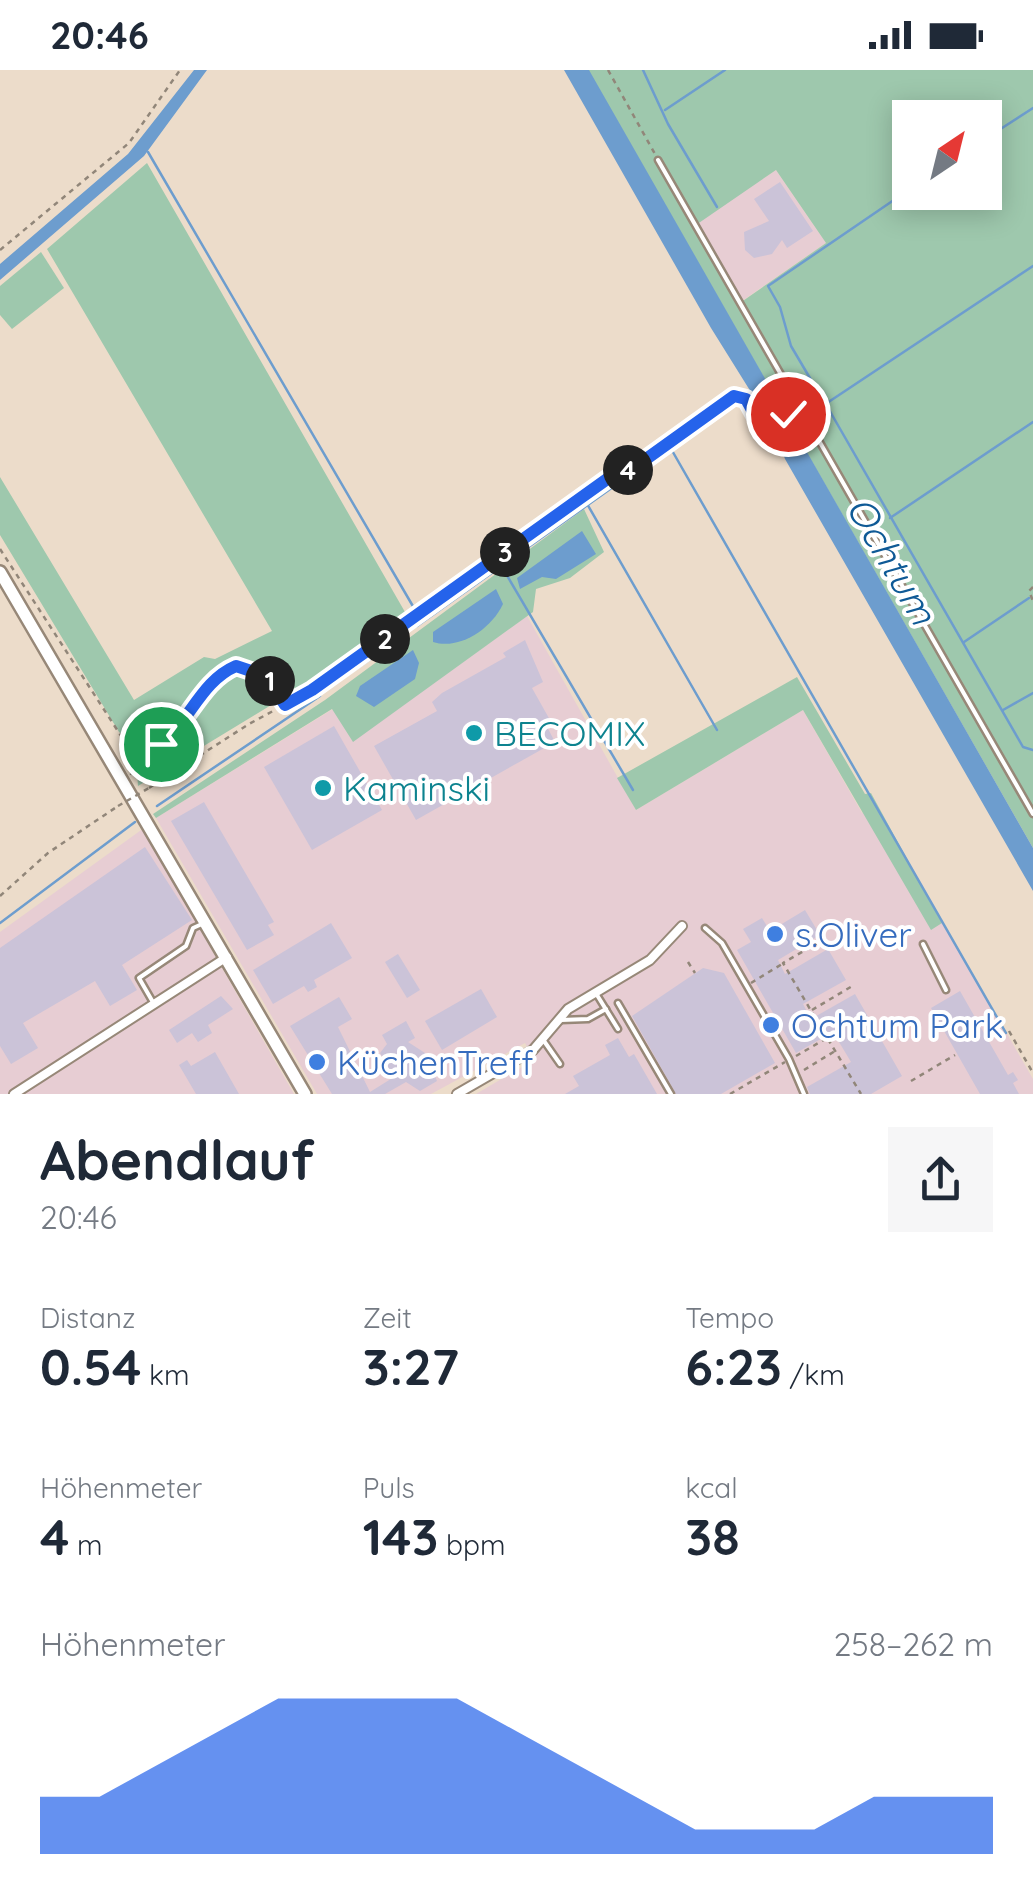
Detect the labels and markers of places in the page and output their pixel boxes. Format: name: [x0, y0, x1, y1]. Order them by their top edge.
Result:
pin: [746, 372, 831, 457]
pin: 4: [603, 445, 653, 495]
pin: 3: [480, 527, 530, 577]
pin: 2: [360, 614, 410, 664]
pin: 1: [245, 656, 295, 706]
pin: [119, 702, 204, 787]
place label: BECOMIX: [494, 711, 645, 755]
marker: BECOMIX: [463, 722, 485, 744]
place label: Kaminski: [343, 766, 490, 810]
marker: Kaminski: [312, 777, 334, 799]
place label: s.Oliver: [795, 912, 912, 956]
marker: s.Oliver: [764, 923, 786, 945]
place label: Ochtum Park: [791, 1003, 1003, 1047]
marker: Ochtum Park: [760, 1014, 782, 1036]
place label: KüchenTreff: [337, 1040, 534, 1084]
marker: KüchenTreff: [306, 1051, 328, 1073]

